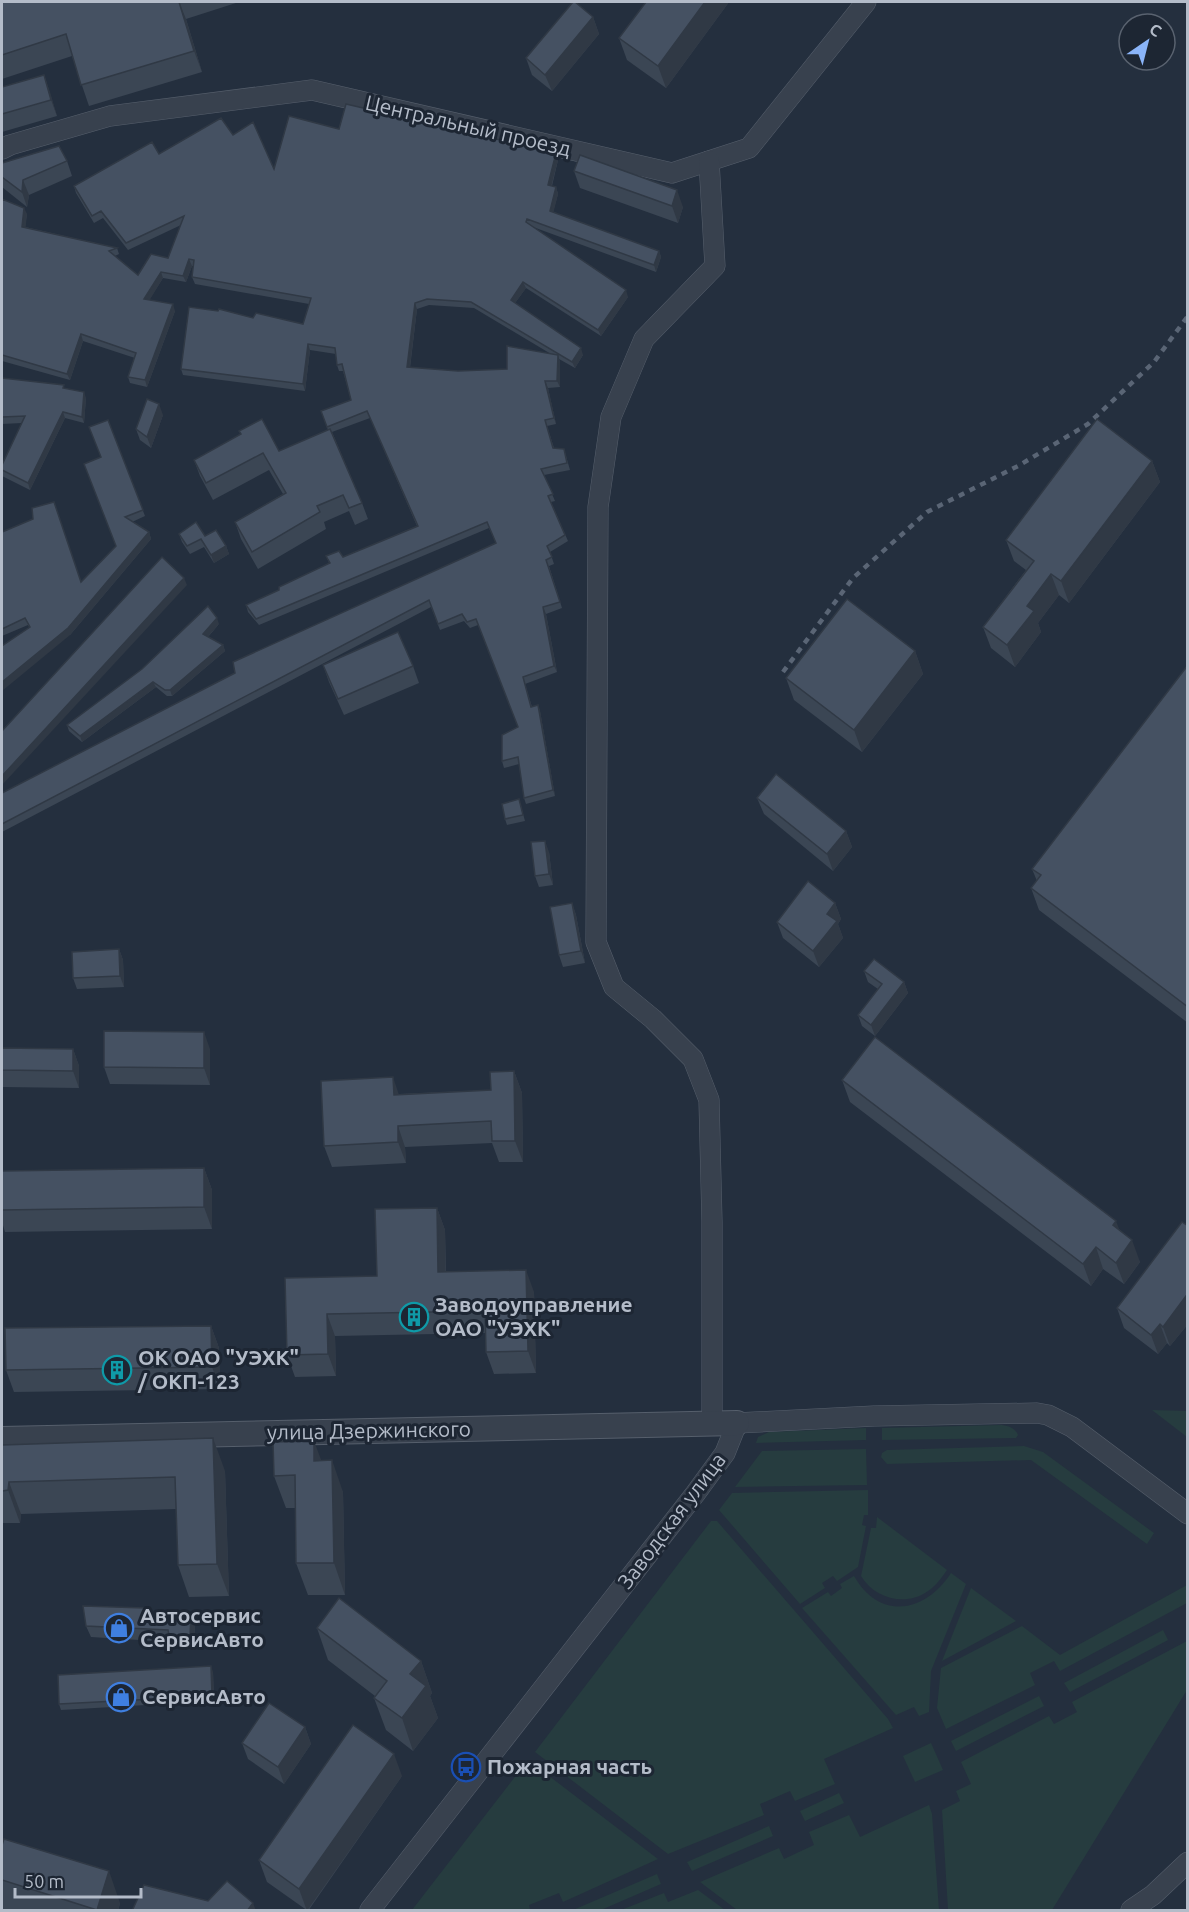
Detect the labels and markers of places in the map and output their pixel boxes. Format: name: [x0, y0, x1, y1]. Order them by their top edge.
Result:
place label: Заводоуправление ОАО "УЭХК": [435, 1292, 633, 1340]
building icon: Заводоуправление ОАО "УЭХК": [398, 1301, 430, 1333]
place label: ОК ОАО "УЭХК" / ОКП-123: [137, 1345, 299, 1393]
building icon: ОК ОАО "УЭХК" / ОКП-123: [101, 1354, 133, 1386]
place label: Автосервис СервисАвто: [140, 1603, 264, 1651]
shop icon: Автосервис СервисАвто: [103, 1612, 135, 1644]
shop icon: СервисАвто: [105, 1681, 137, 1713]
place label: СервисАвто: [142, 1684, 266, 1708]
bus stop icon: Пожарная часть: [450, 1751, 482, 1783]
place label: Пожарная часть: [487, 1754, 652, 1778]

